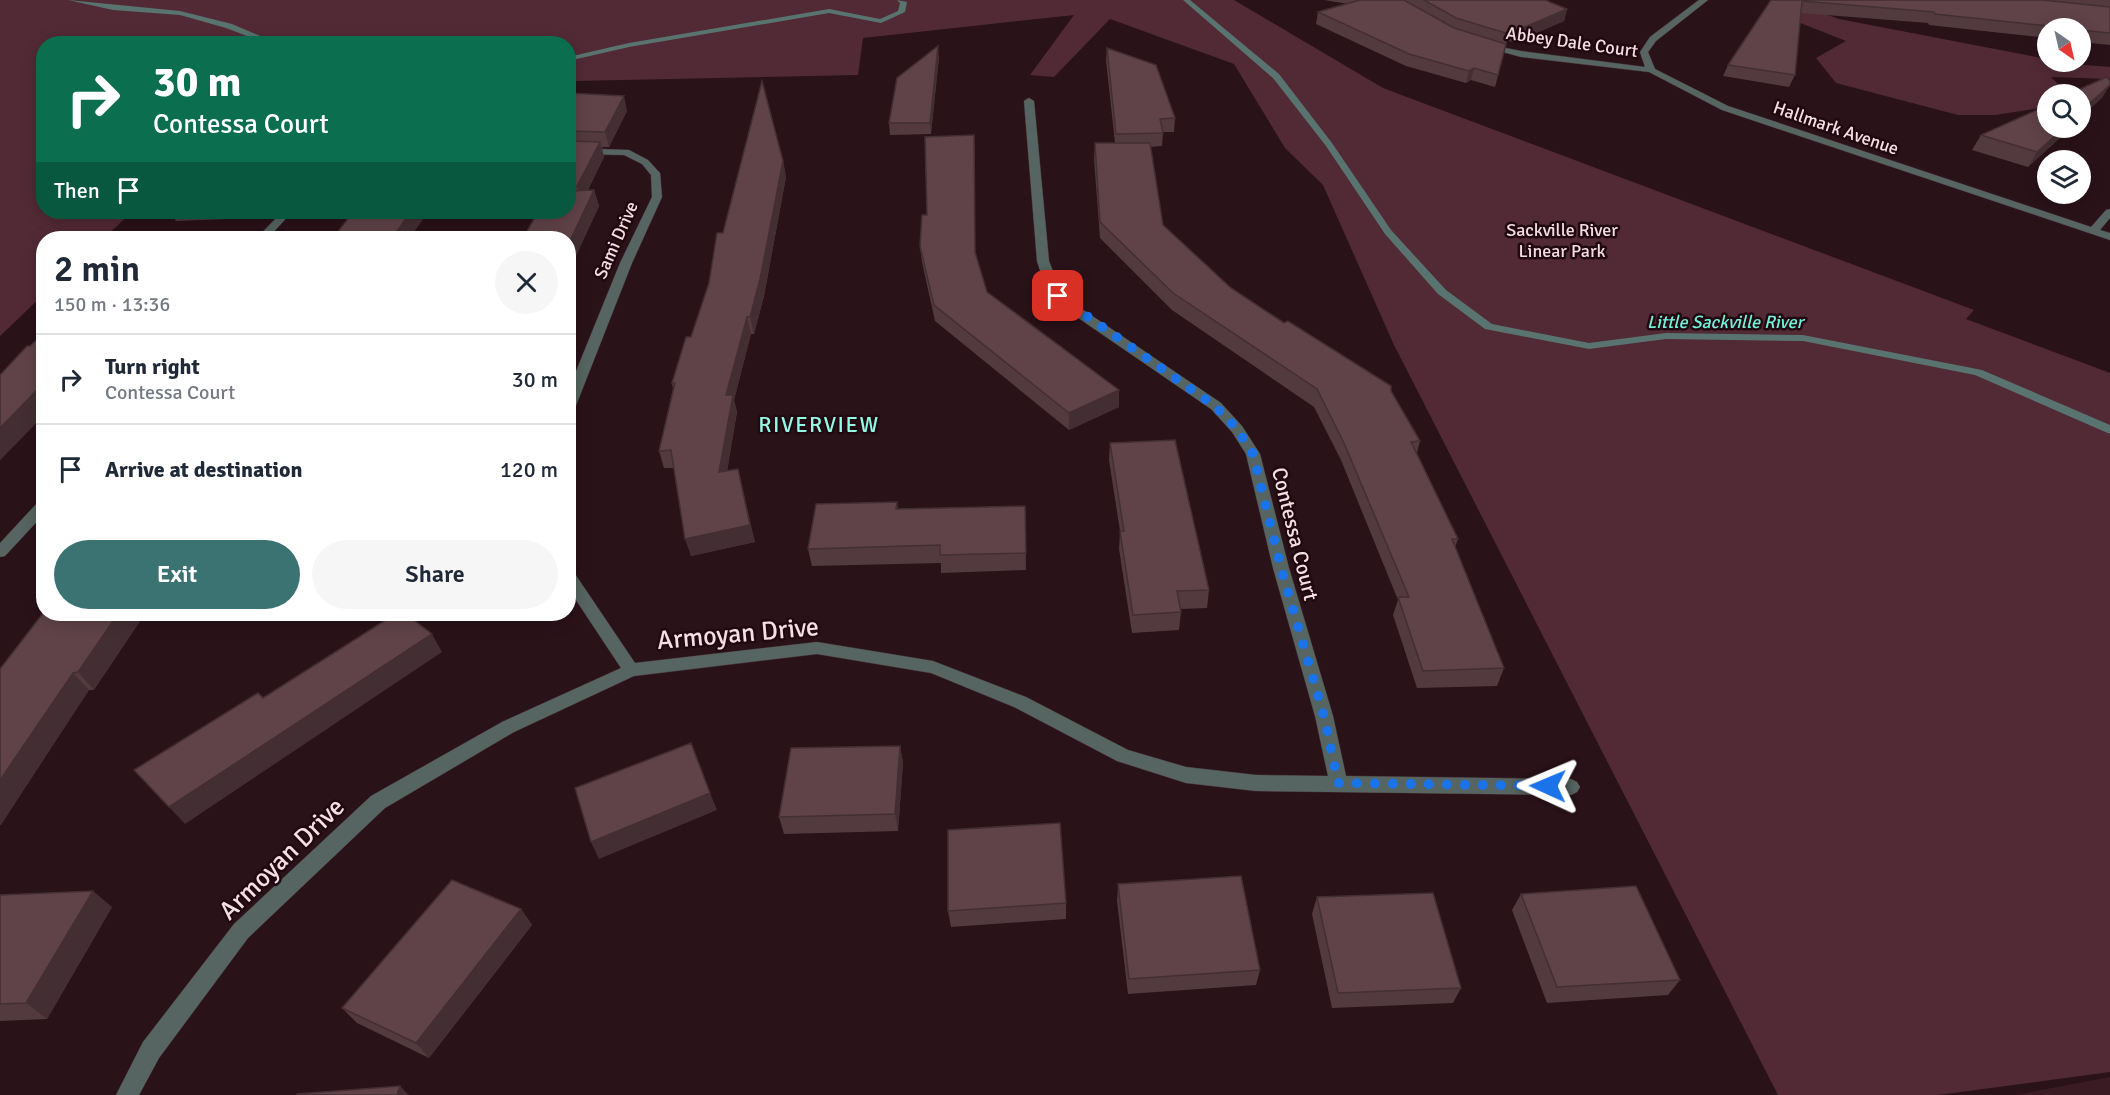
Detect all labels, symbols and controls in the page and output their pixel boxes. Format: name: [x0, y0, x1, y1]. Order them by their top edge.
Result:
north arrow: [2037, 18, 2091, 72]
map controls: [2037, 18, 2091, 204]
street label: Abbey Dale Court: [1505, 22, 1639, 62]
text: 30 m: [153, 57, 242, 108]
icon: right: [54, 60, 132, 138]
button: search: [2037, 84, 2091, 138]
street label: Hallmark Avenue: [1770, 96, 1902, 160]
text: Contessa Court: [153, 108, 329, 141]
button: layers: [2037, 150, 2091, 204]
icon: arrive: [112, 174, 145, 207]
text: Then: [54, 177, 100, 204]
street label: Sami Drive: [589, 198, 643, 282]
park label: Sackville River Linear Park: [1506, 219, 1618, 262]
text: 2 min: [54, 247, 140, 292]
button: close: [495, 251, 558, 314]
pin: [1032, 270, 1083, 321]
icon: arrive: [1041, 279, 1074, 312]
text: 150 m · 13:36: [54, 292, 170, 317]
water label: Little Sackville River: [1647, 311, 1805, 333]
text: Turn right: [105, 353, 200, 380]
icon: right: [54, 363, 87, 396]
text: 30 m: [512, 366, 558, 393]
text: Contessa Court: [105, 380, 235, 405]
district label: RIVERVIEW: [758, 411, 880, 438]
icon: arrive: [54, 453, 87, 486]
text: Arrive at destination: [105, 456, 302, 483]
text: 120 m: [500, 456, 558, 483]
street label: Contessa Court: [1266, 465, 1324, 603]
button: Exit: [54, 540, 300, 609]
button: Share: [312, 540, 558, 609]
street label: Armoyan Drive: [656, 611, 820, 657]
position arrow: [1516, 754, 1580, 818]
street label: Armoyan Drive: [212, 791, 352, 927]

